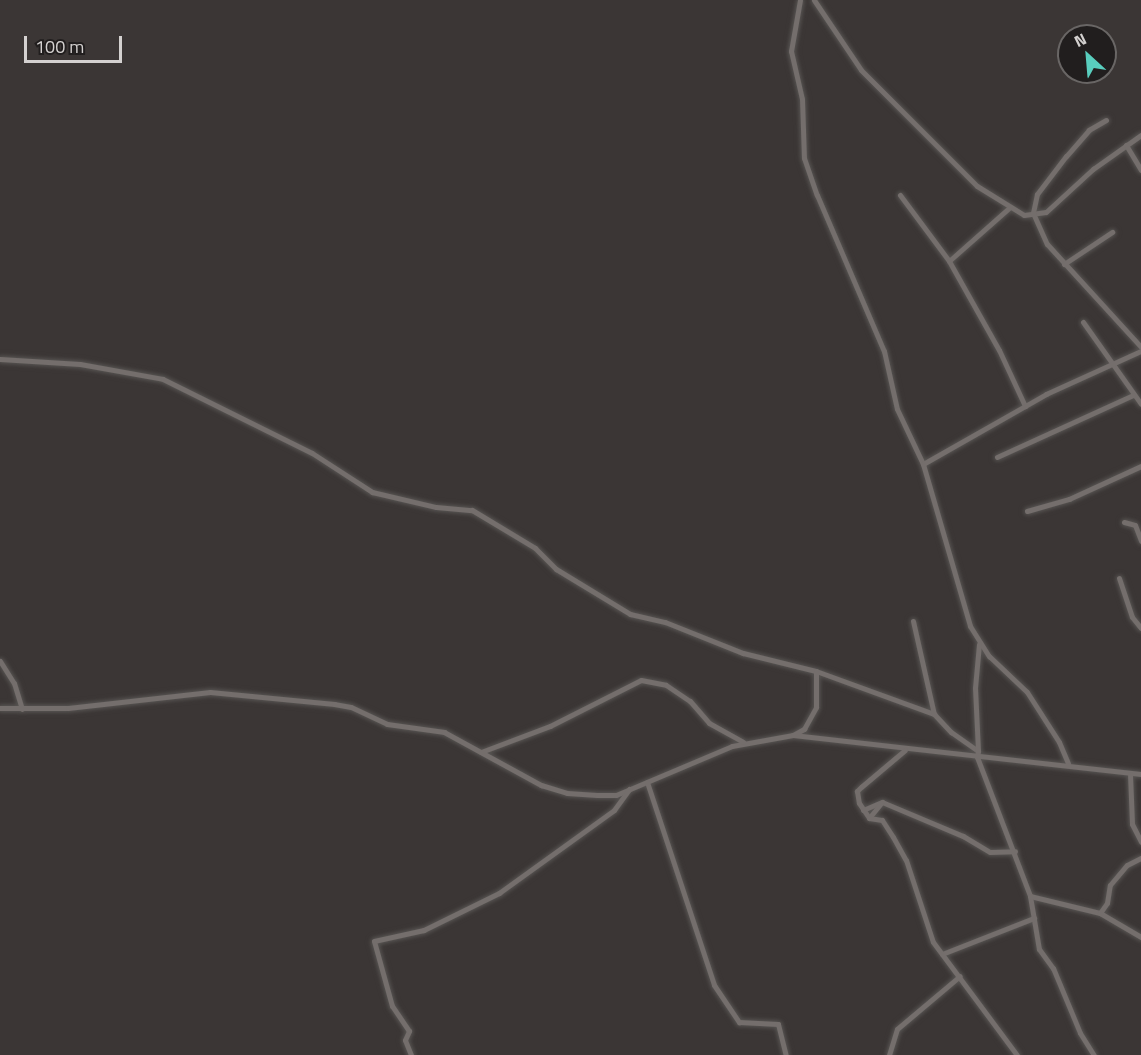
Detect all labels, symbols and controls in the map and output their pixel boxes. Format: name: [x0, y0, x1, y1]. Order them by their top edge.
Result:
scale bar: [27, 24, 124, 62]
north arrow: [1057, 24, 1117, 84]
text: N: [1070, 26, 1090, 53]
text: 100 m: [35, 33, 84, 60]

